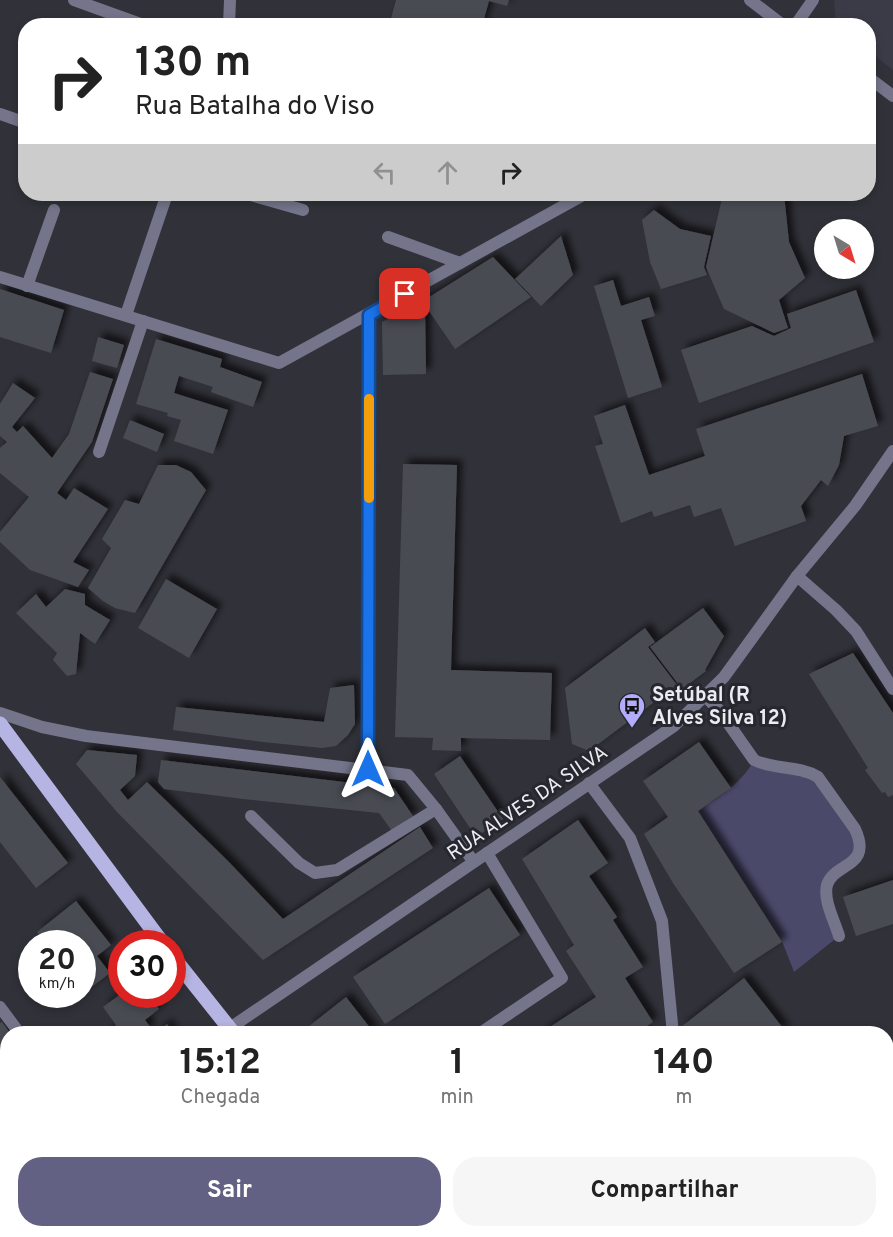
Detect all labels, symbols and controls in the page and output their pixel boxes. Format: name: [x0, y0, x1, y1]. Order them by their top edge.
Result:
text: 130 m: [135, 38, 251, 91]
icon: right: [36, 42, 114, 120]
text: Rua Batalha do Viso: [135, 90, 375, 124]
icon: left: [368, 156, 401, 189]
icon: ahead: [431, 156, 464, 189]
icon: right: [494, 156, 527, 189]
north arrow: [814, 219, 874, 279]
map controls: [814, 219, 874, 279]
pin: [379, 268, 430, 319]
icon: arrive: [388, 277, 421, 310]
place label: Setúbal (R Alves Silva 12): [652, 683, 787, 732]
bus stop icon: Setúbal (R Alves Silva 12): [617, 691, 647, 729]
position arrow: [336, 737, 400, 801]
street label: RUA ALVES DA SILVA: [443, 740, 613, 867]
speed limit sign: 30: [108, 930, 186, 1008]
text: 20: [38, 943, 76, 980]
text: km/h: [39, 975, 75, 994]
text: 15:12: [179, 1041, 261, 1087]
text: 1: [450, 1041, 464, 1087]
text: 140: [653, 1041, 715, 1087]
text: Chegada: [180, 1085, 260, 1111]
text: min: [441, 1085, 474, 1111]
text: m: [675, 1085, 692, 1111]
button: Sair: [18, 1157, 441, 1226]
button: Compartilhar: [453, 1157, 876, 1226]

